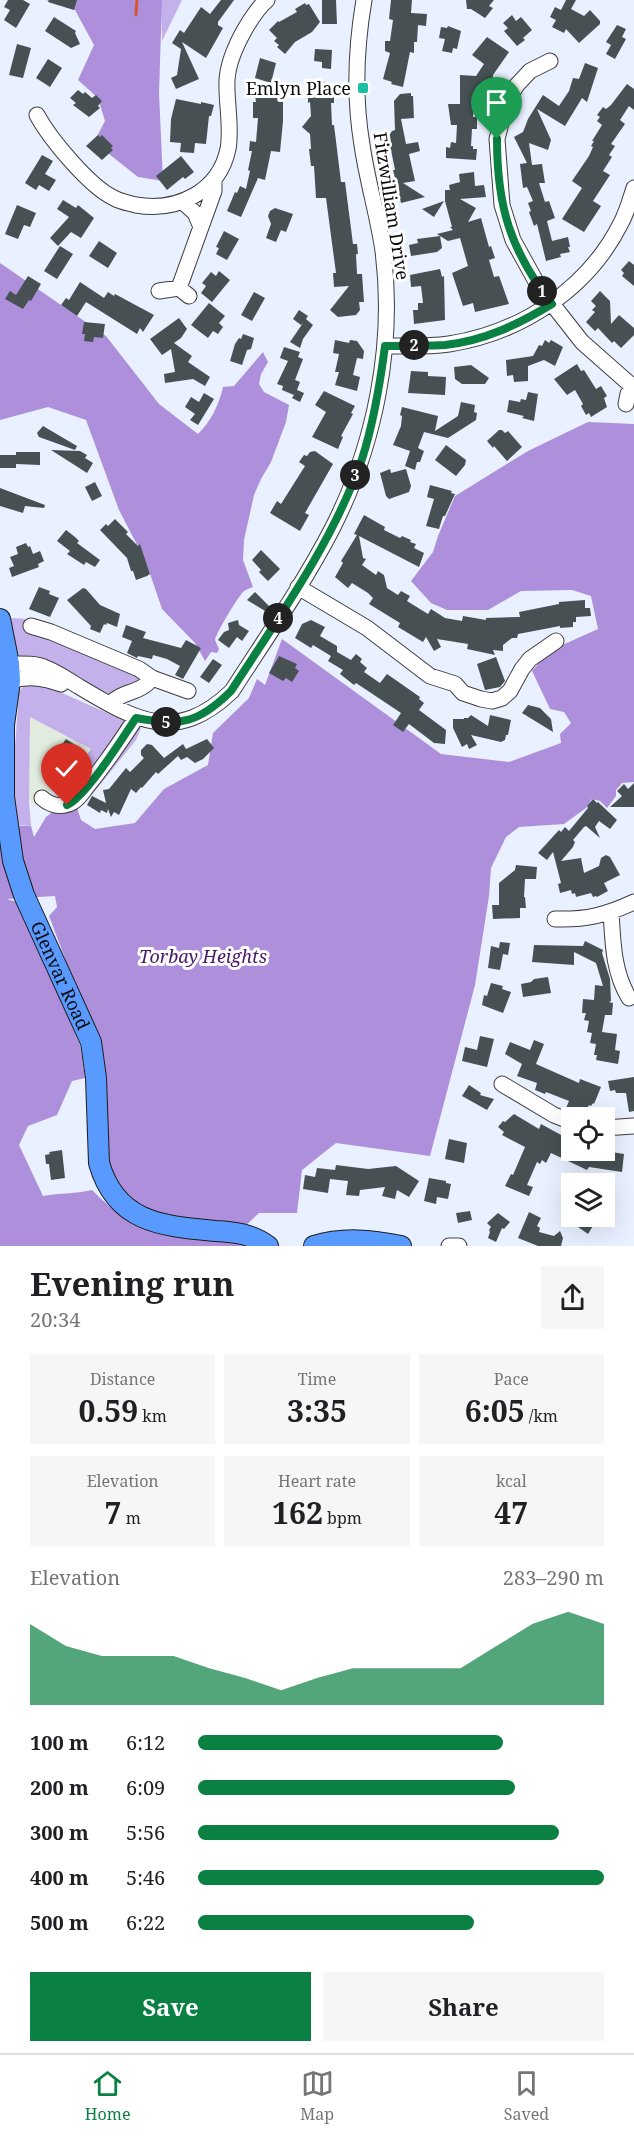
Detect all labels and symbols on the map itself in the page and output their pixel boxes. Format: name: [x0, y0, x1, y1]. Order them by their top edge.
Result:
place label: Emlyn Place: [246, 76, 351, 100]
pin: [471, 77, 522, 139]
marker: Emlyn Place: [356, 81, 370, 95]
street label: Fitzwilliam Drive: [368, 130, 416, 282]
pin: 1: [527, 276, 557, 306]
pin: 2: [399, 330, 429, 360]
pin: 3: [340, 460, 370, 490]
pin: 4: [263, 603, 293, 633]
pin: 5: [151, 707, 181, 737]
pin: [41, 743, 92, 805]
street label: Glenvar Road: [25, 917, 96, 1034]
park label: Torbay Heights: [139, 944, 267, 968]

